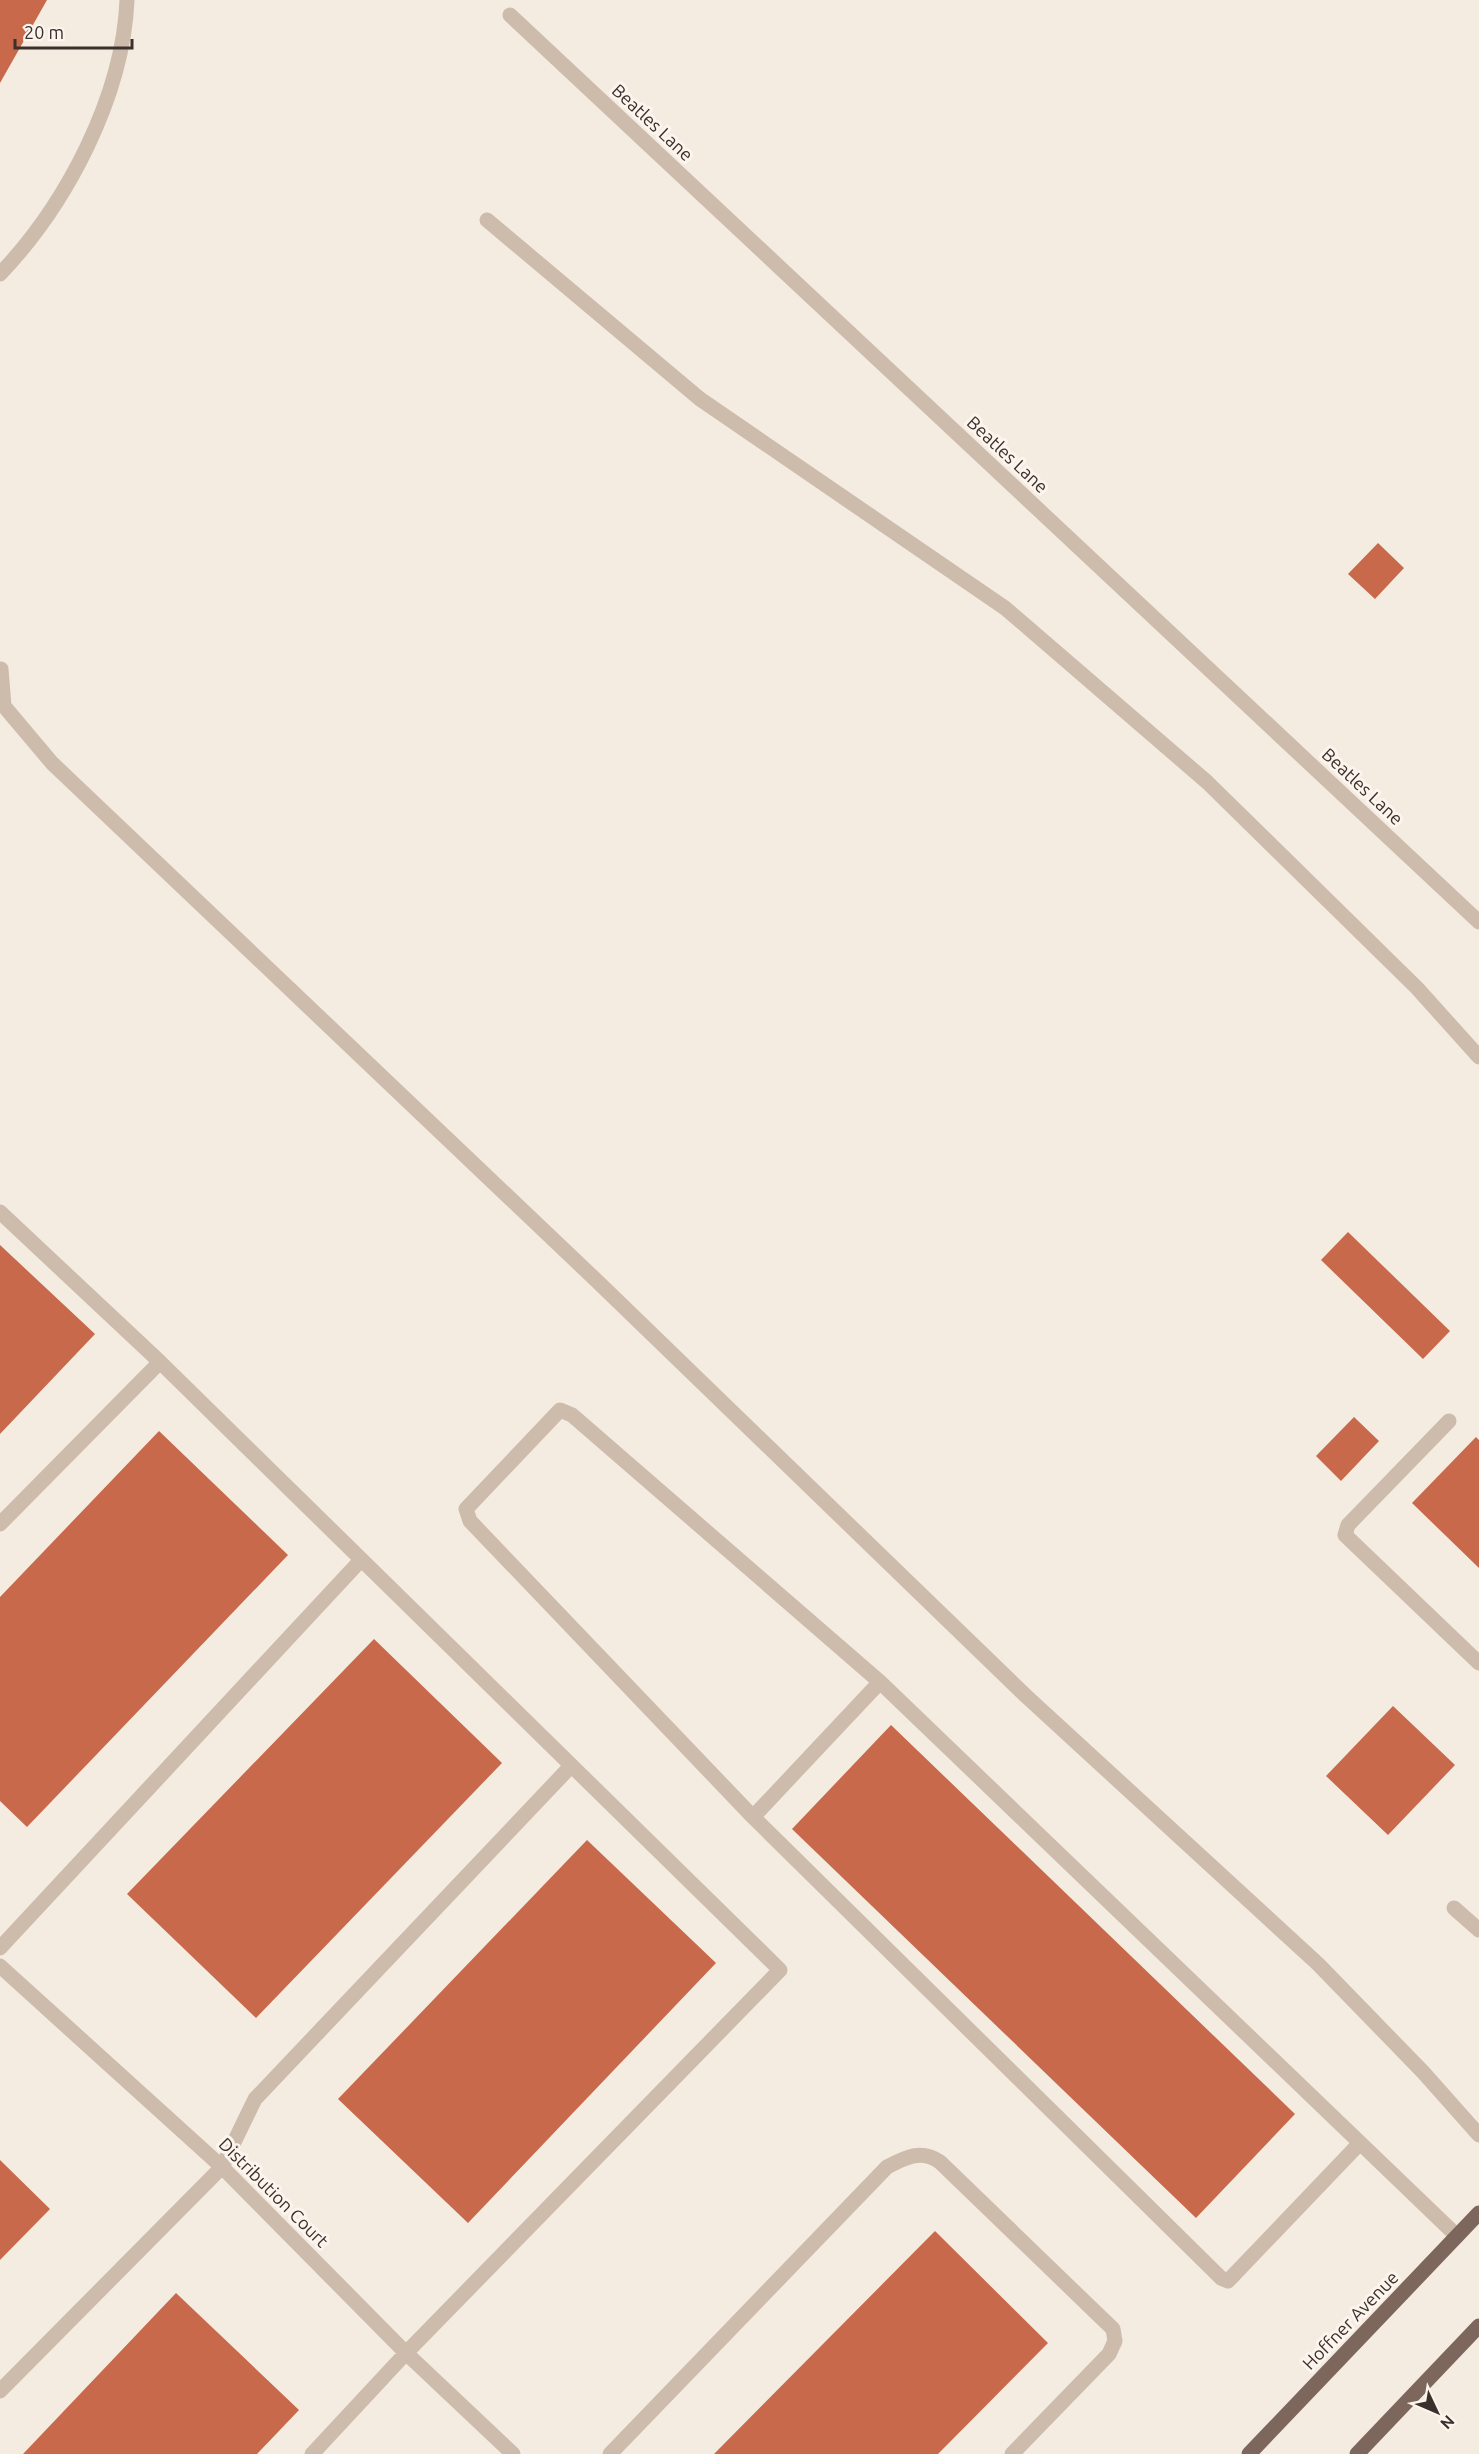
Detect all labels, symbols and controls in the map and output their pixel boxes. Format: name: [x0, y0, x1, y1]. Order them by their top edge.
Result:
scale bar: [15, 12, 132, 50]
text: 20 m: [24, 22, 64, 42]
street label: Beatles Lane: [609, 80, 697, 164]
street label: Beatles Lane: [964, 412, 1052, 496]
street label: Beatles Lane: [1319, 744, 1407, 828]
street label: Distribution Court: [215, 2133, 333, 2251]
street label: Hoffner Avenue: [1298, 2267, 1402, 2373]
north arrow: [1407, 2382, 1467, 2442]
text: N: [1437, 2412, 1458, 2433]

